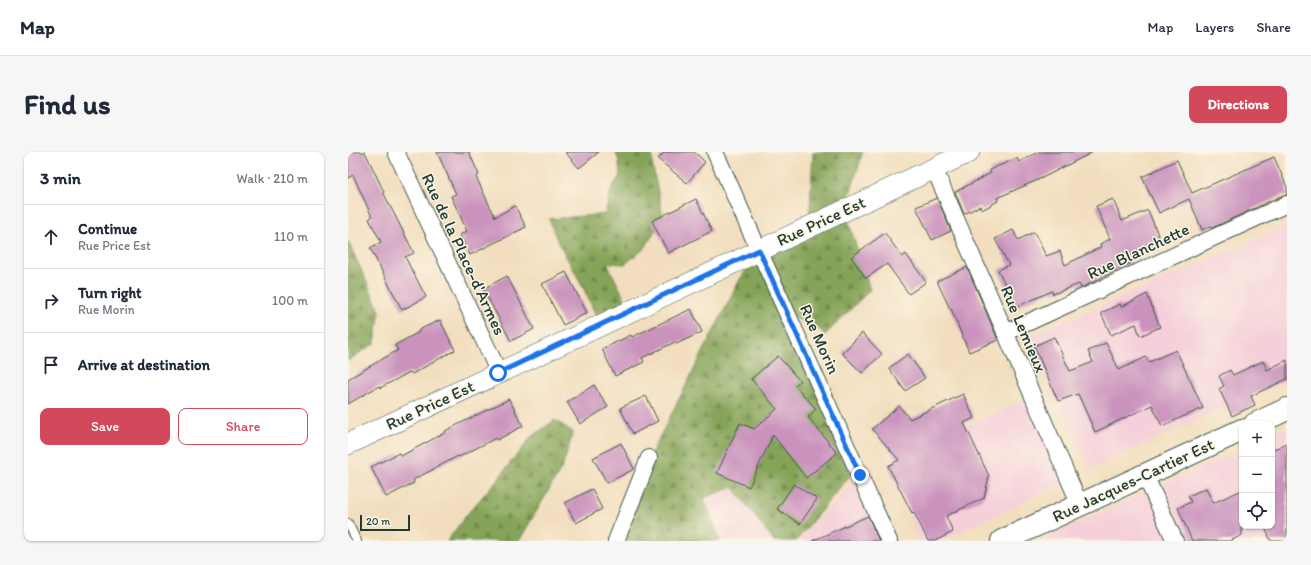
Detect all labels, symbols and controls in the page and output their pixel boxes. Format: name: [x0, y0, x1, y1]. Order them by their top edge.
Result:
text: Map: [20, 16, 55, 39]
text: Map: [1148, 19, 1173, 36]
text: Layers: [1195, 19, 1234, 36]
text: Share: [1256, 19, 1291, 36]
button: Directions: [1189, 86, 1287, 123]
text: Find us: [24, 87, 111, 121]
text: 3 min: [40, 168, 81, 188]
street label: Rue de la Place-d'Armes: [418, 170, 510, 338]
text: Walk · 210 m: [237, 171, 308, 186]
street label: Rue Price Est: [774, 192, 868, 250]
street label: Rue Blanchette: [1084, 219, 1192, 283]
text: Continue: [78, 220, 137, 238]
icon: ahead: [40, 226, 62, 248]
text: 110 m: [274, 229, 308, 244]
text: Rue Price Est: [78, 238, 151, 253]
street label: Rue Lemieux: [997, 282, 1051, 376]
text: Turn right: [78, 284, 142, 302]
icon: right: [40, 290, 62, 312]
text: 100 m: [272, 293, 308, 308]
street label: Rue Morin: [796, 301, 844, 377]
text: Rue Morin: [78, 302, 135, 317]
icon: arrive: [40, 354, 62, 376]
text: Arrive at destination: [78, 356, 210, 374]
route start: [489, 364, 507, 382]
street label: Rue Price Est: [383, 376, 477, 434]
button: Save: [40, 408, 170, 445]
button: Share: [178, 408, 308, 445]
map controls: [1239, 421, 1275, 529]
button: +: [1239, 421, 1275, 457]
street label: Rue Jacques-Cartier Est: [1049, 433, 1218, 526]
button: −: [1239, 457, 1275, 493]
route end: [851, 466, 869, 484]
button: locate: [1239, 493, 1275, 529]
scale bar: [360, 513, 410, 532]
text: 20 m: [366, 515, 390, 528]

